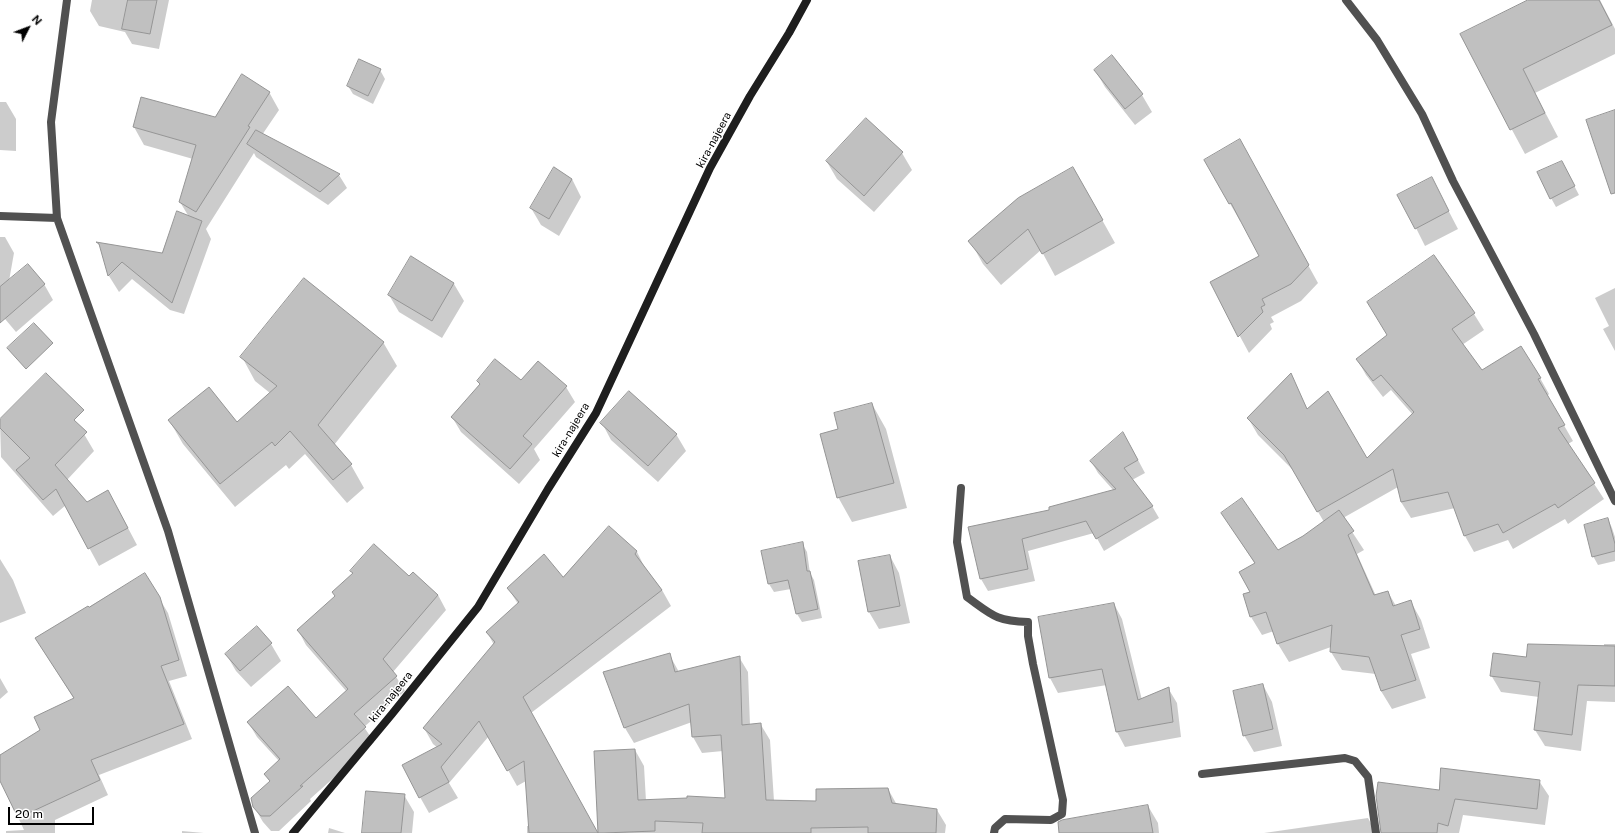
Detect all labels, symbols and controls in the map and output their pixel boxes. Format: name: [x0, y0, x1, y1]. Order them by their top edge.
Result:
north arrow: [8, 8, 48, 48]
text: N: [30, 13, 44, 27]
street label: kira-najeera: [694, 110, 734, 170]
street label: kira-najeera: [550, 400, 592, 460]
street label: kira-najeera: [367, 669, 415, 725]
scale bar: [10, 799, 96, 825]
text: 20 m: [15, 807, 43, 821]

